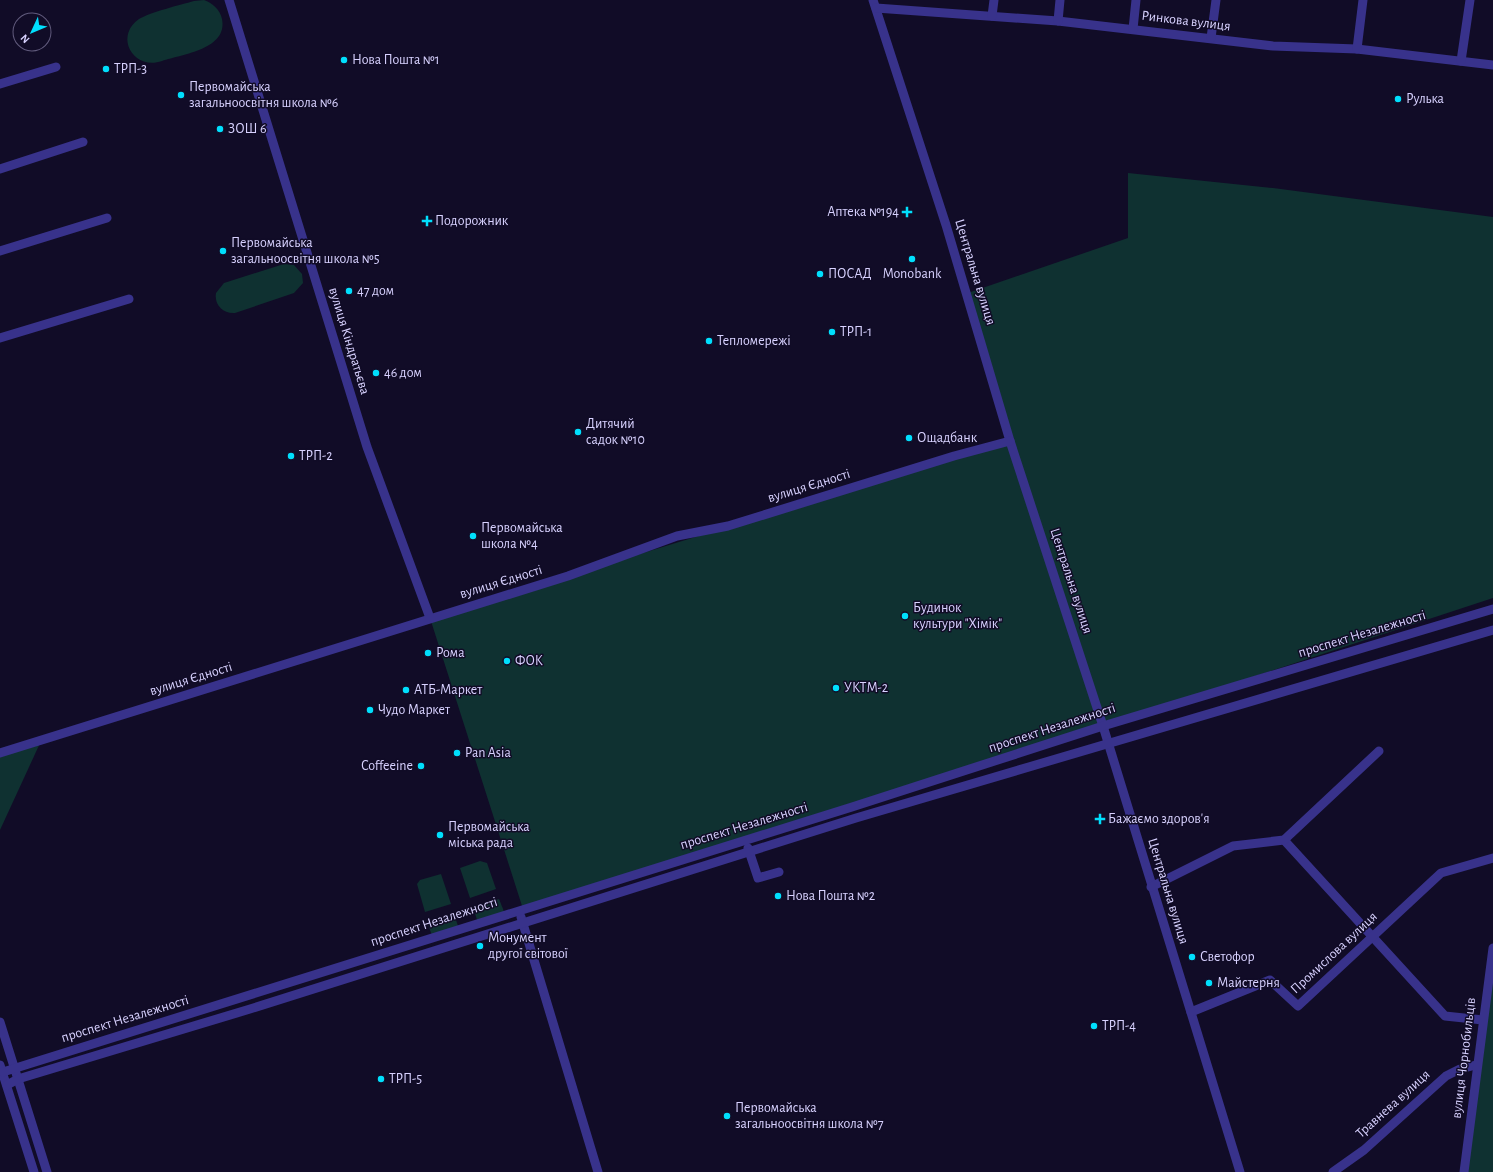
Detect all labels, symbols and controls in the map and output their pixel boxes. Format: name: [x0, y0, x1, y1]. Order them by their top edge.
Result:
street label: Ринкова вулиця: [1141, 9, 1231, 33]
north arrow: [12, 12, 52, 52]
text: N: [19, 32, 32, 45]
place label: Нова Пошта №1: [352, 53, 440, 67]
marker: Нова Пошта №1: [339, 55, 349, 65]
place label: ТРП-3: [114, 62, 147, 76]
marker: ТРП-3: [101, 64, 111, 74]
place label: Первомайська загальноосвітня школа №6: [189, 80, 338, 110]
marker: Первомайська загальноосвітня школа №6: [176, 90, 186, 100]
place label: Рулька: [1406, 92, 1445, 106]
marker: Рулька: [1393, 94, 1403, 104]
place label: ЗОШ 6: [228, 122, 267, 136]
marker: ЗОШ 6: [215, 124, 225, 134]
place label: Аптека №194: [827, 205, 899, 219]
marker: Аптека №194: [902, 207, 912, 217]
place label: Подорожник: [435, 214, 509, 228]
marker: Подорожник: [422, 216, 432, 226]
street label: Центральна вулиця: [952, 217, 998, 327]
place label: Первомайська загальноосвітня школа №5: [231, 236, 380, 266]
marker: Первомайська загальноосвітня школа №5: [218, 246, 228, 256]
marker: Monobank: [907, 254, 917, 264]
place label: ПОСАД: [828, 267, 872, 281]
place label: Monobank: [883, 267, 942, 281]
marker: ПОСАД: [815, 269, 825, 279]
place label: 47 дом: [357, 284, 394, 298]
street label: вулиця Кіндратьєва: [326, 286, 372, 397]
marker: 47 дом: [344, 286, 354, 296]
place label: ТРП-1: [840, 325, 872, 339]
marker: ТРП-1: [827, 327, 837, 337]
place label: Тепломережі: [717, 334, 791, 348]
marker: Тепломережі: [704, 336, 714, 346]
place label: 46 дом: [384, 366, 422, 380]
marker: 46 дом: [371, 368, 381, 378]
place label: Дитячий садок №10: [586, 417, 645, 447]
marker: Дитячий садок №10: [573, 427, 583, 437]
place label: Ощадбанк: [917, 431, 978, 445]
marker: Ощадбанк: [904, 433, 914, 443]
place label: ТРП-2: [299, 449, 333, 463]
marker: ТРП-2: [286, 451, 296, 461]
street label: вулиця Єдності: [766, 467, 852, 505]
place label: Первомайська школа №4: [481, 521, 563, 551]
street label: Центральна вулиця: [1047, 526, 1095, 636]
marker: Первомайська школа №4: [468, 531, 478, 541]
street label: вулиця Єдності: [458, 563, 544, 601]
place label: Будинок культури "Хімік": [913, 601, 1002, 631]
street label: проспект Незалежності: [1297, 608, 1427, 660]
marker: Будинок культури "Хімік": [900, 611, 910, 621]
place label: Рома: [436, 646, 465, 660]
marker: Рома: [423, 648, 433, 658]
place label: ФОК: [515, 654, 543, 668]
marker: ФОК: [502, 656, 512, 666]
street label: вулиця Єдності: [148, 660, 234, 698]
place label: УКТМ-2: [844, 681, 888, 695]
place label: АТБ-Маркет: [414, 683, 483, 697]
marker: УКТМ-2: [831, 683, 841, 693]
marker: АТБ-Маркет: [401, 685, 411, 695]
street label: проспект Незалежності: [987, 701, 1117, 755]
place label: Чудо Маркет: [378, 703, 451, 717]
marker: Чудо Маркет: [365, 705, 375, 715]
place label: Pan Asia: [465, 746, 511, 760]
marker: Pan Asia: [452, 748, 462, 758]
place label: Coffeeine: [361, 759, 413, 773]
marker: Coffeeine: [416, 761, 426, 771]
street label: проспект Незалежності: [679, 800, 809, 852]
place label: Бажаємо здоров'я: [1108, 812, 1210, 826]
marker: Бажаємо здоров'я: [1095, 814, 1105, 824]
place label: Первомайська мiська рада: [448, 820, 530, 850]
marker: Первомайська мiська рада: [435, 830, 445, 840]
street label: Центральна вулиця: [1145, 836, 1191, 946]
place label: Нова Пошта №2: [786, 889, 875, 903]
marker: Нова Пошта №2: [773, 891, 783, 901]
street label: проспект Незалежності: [369, 895, 499, 949]
street label: Промислова вулиця: [1288, 909, 1380, 997]
place label: Монумент другої світової: [488, 931, 569, 961]
marker: Монумент другої світової: [475, 941, 485, 951]
place label: Светофор: [1200, 950, 1255, 964]
marker: Светофор: [1187, 952, 1197, 962]
place label: Майстерня: [1217, 976, 1280, 990]
marker: Майстерня: [1204, 978, 1214, 988]
street label: проспект Незалежності: [60, 993, 190, 1045]
street label: вулиця Чорнобильців: [1450, 997, 1478, 1119]
place label: ТРП-4: [1102, 1019, 1136, 1033]
marker: ТРП-4: [1089, 1021, 1099, 1031]
street label: Травнева вулиця: [1353, 1067, 1433, 1141]
place label: ТРП-5: [389, 1072, 422, 1086]
marker: ТРП-5: [376, 1074, 386, 1084]
place label: Первомайська загальноосвітня школа №7: [735, 1101, 884, 1131]
marker: Первомайська загальноосвітня школа №7: [722, 1111, 732, 1121]

